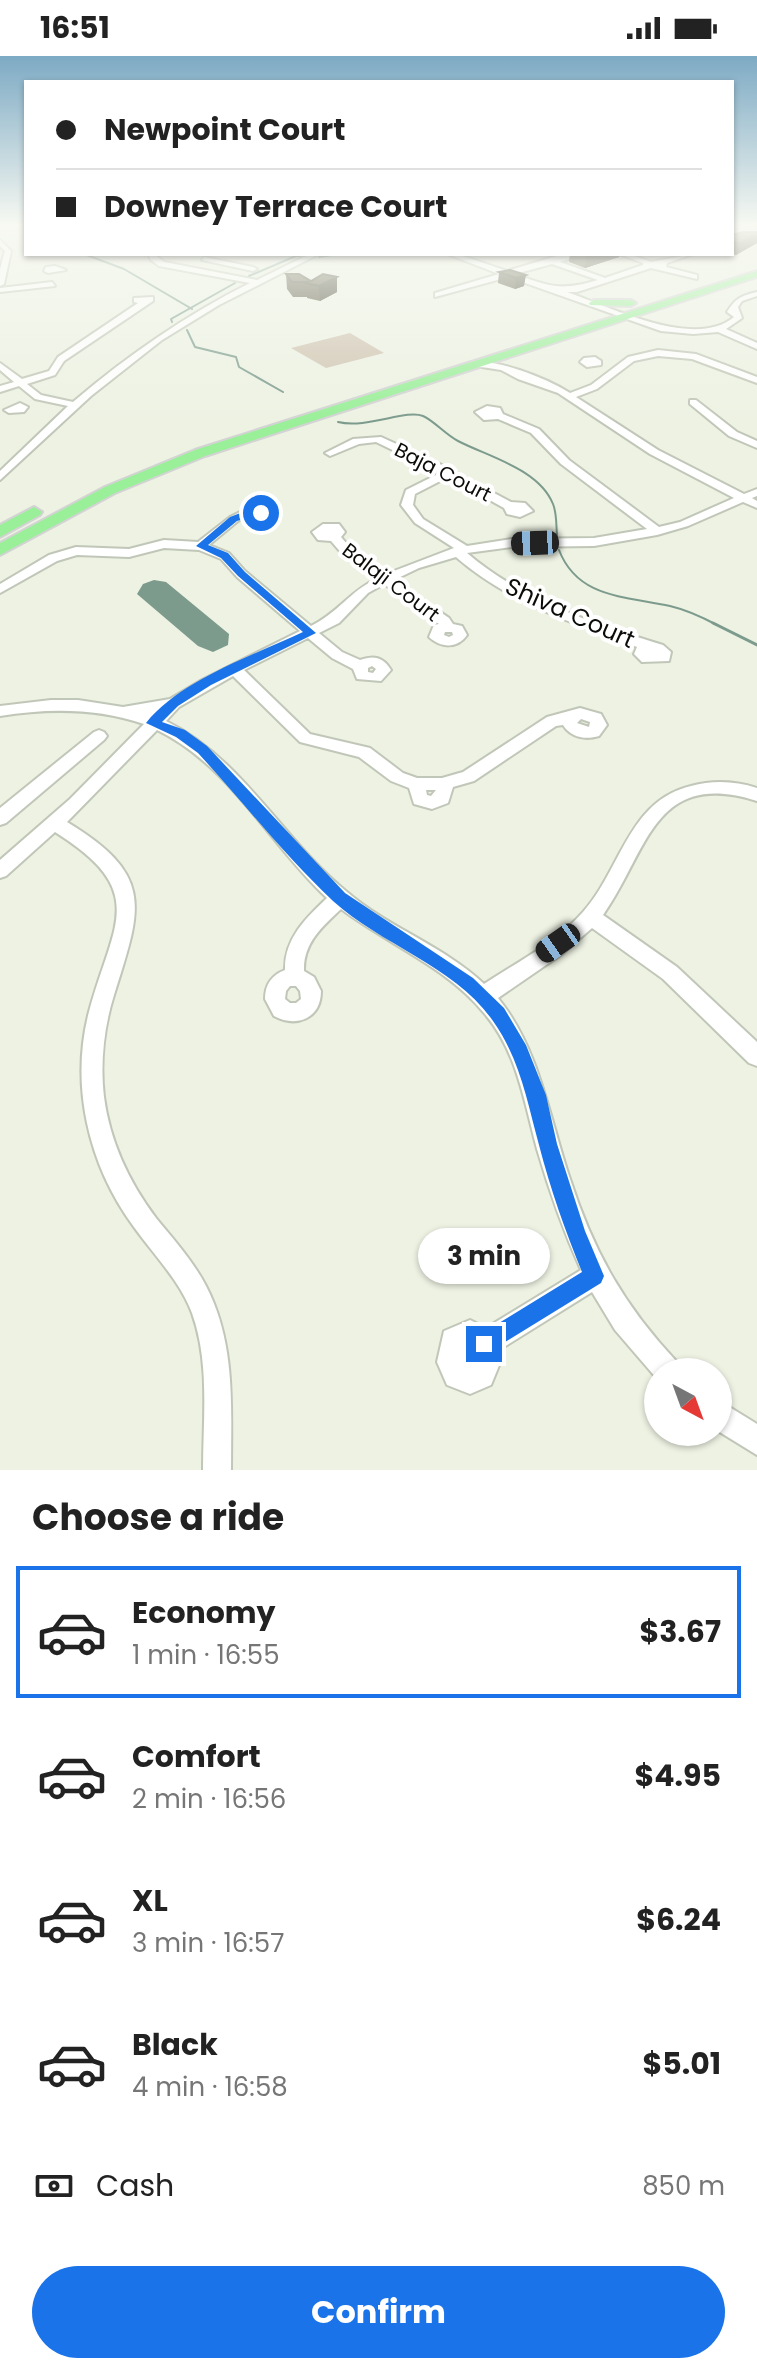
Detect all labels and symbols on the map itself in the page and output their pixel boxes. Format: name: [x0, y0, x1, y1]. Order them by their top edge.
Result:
street label: Baja Court: [390, 436, 496, 508]
route start: [243, 495, 279, 531]
car: [511, 530, 559, 556]
street label: Balaji Court: [337, 536, 445, 628]
street label: Shiva Court: [500, 569, 640, 656]
car: [531, 919, 585, 967]
callout: 3 min: [418, 1228, 550, 1284]
route end: [466, 1326, 502, 1362]
north arrow: [644, 1358, 732, 1446]

